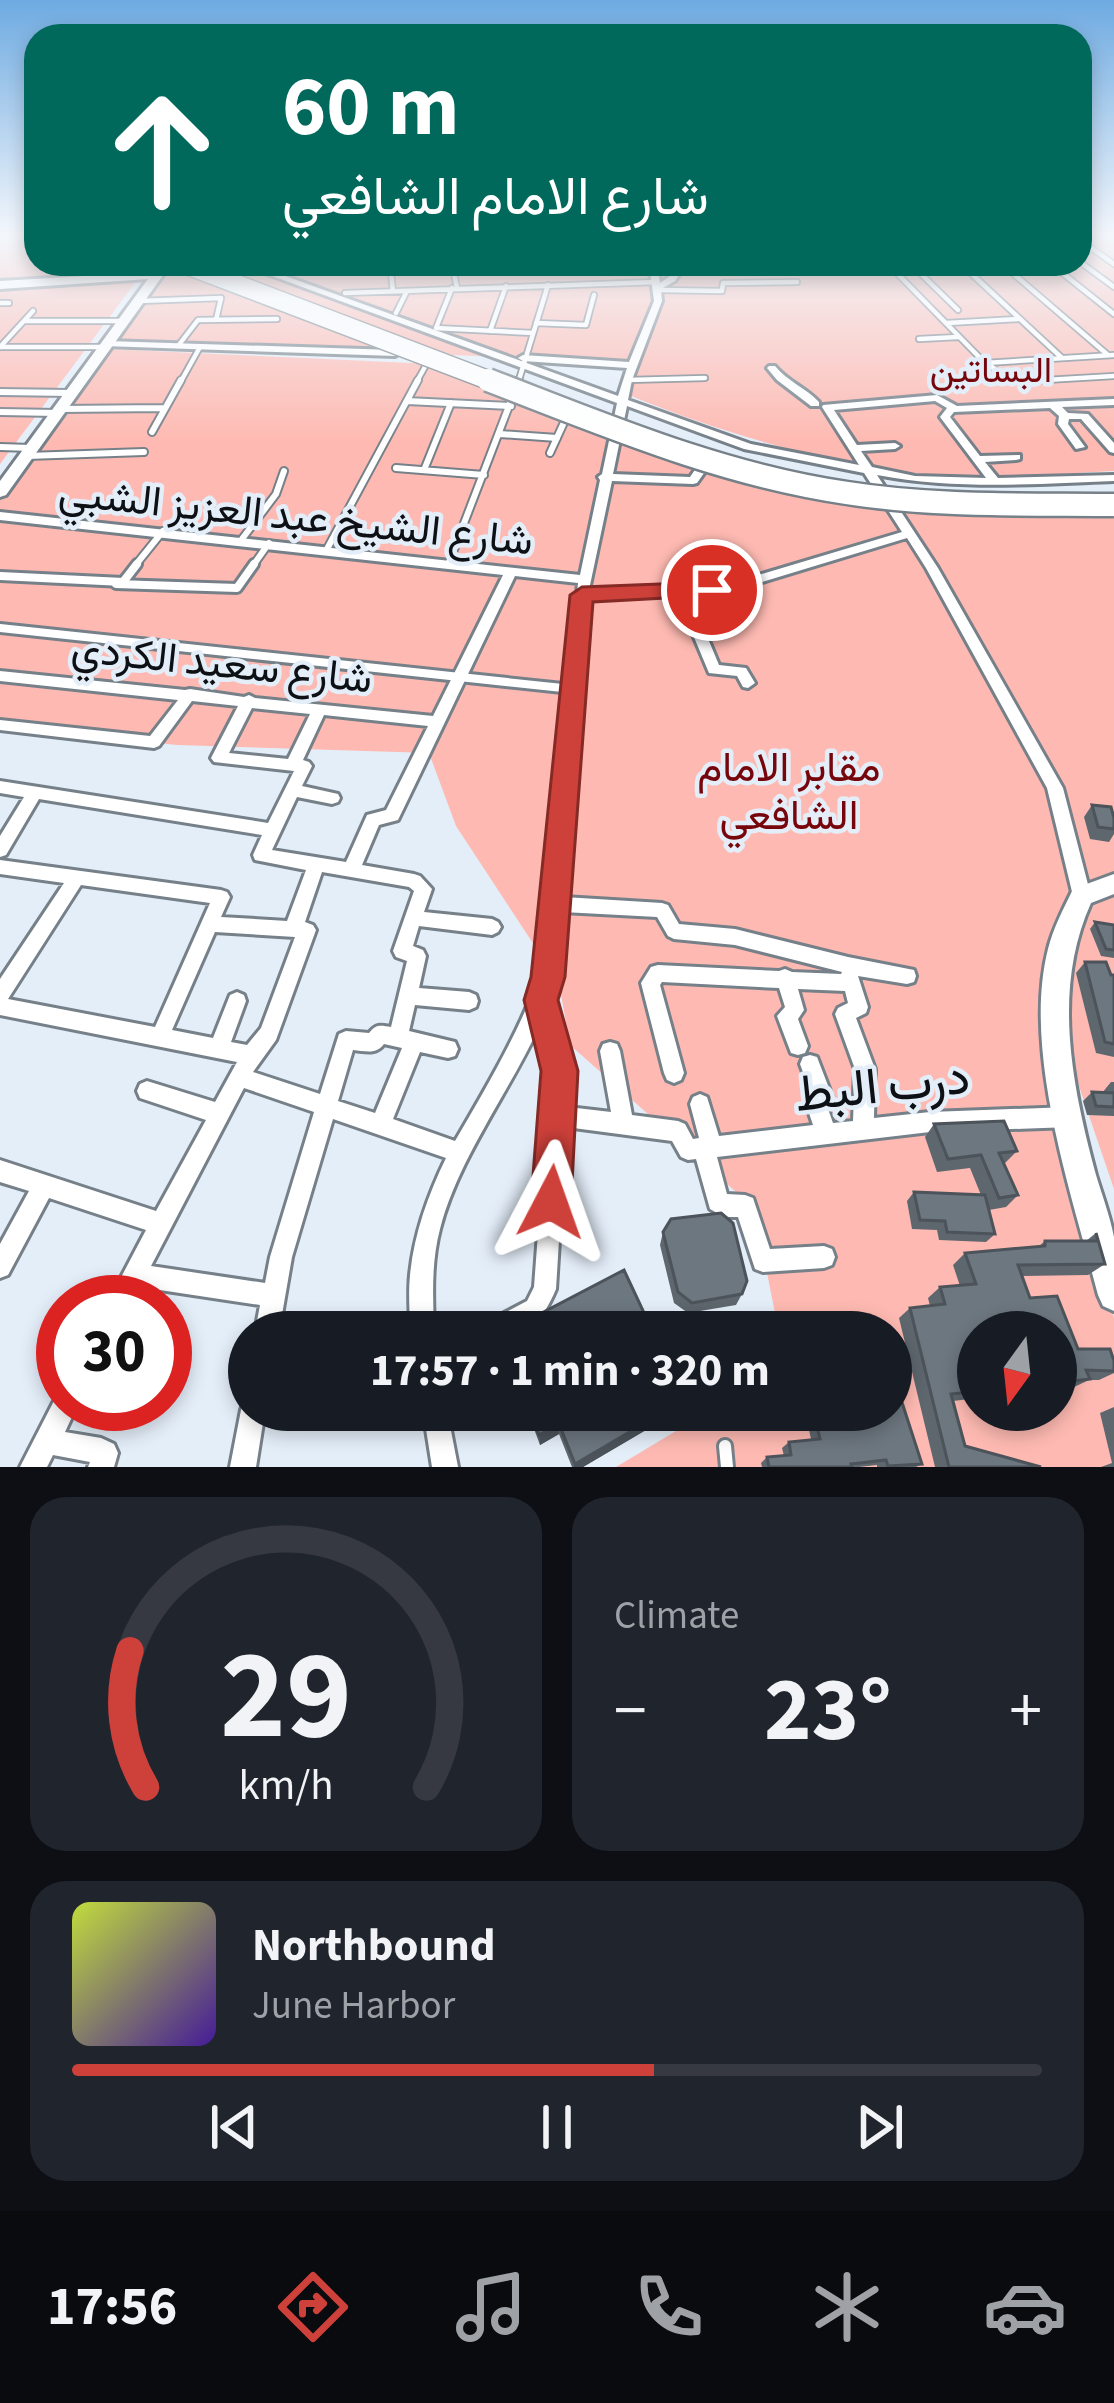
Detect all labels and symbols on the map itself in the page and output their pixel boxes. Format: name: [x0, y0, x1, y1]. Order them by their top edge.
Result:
park label: البساتين: [930, 345, 1052, 396]
street label: شارع الشيخ عبد العزيز الشبي: [55, 462, 536, 575]
pin: [661, 539, 763, 641]
street label: شارع سعيد الكردي: [68, 618, 375, 713]
park label: مقابر الامام الشافعي: [697, 738, 881, 849]
street label: درب البط: [791, 1041, 973, 1131]
position arrow: [488, 1139, 614, 1265]
speed limit sign: 30: [36, 1275, 192, 1431]
north arrow: [957, 1311, 1077, 1431]

